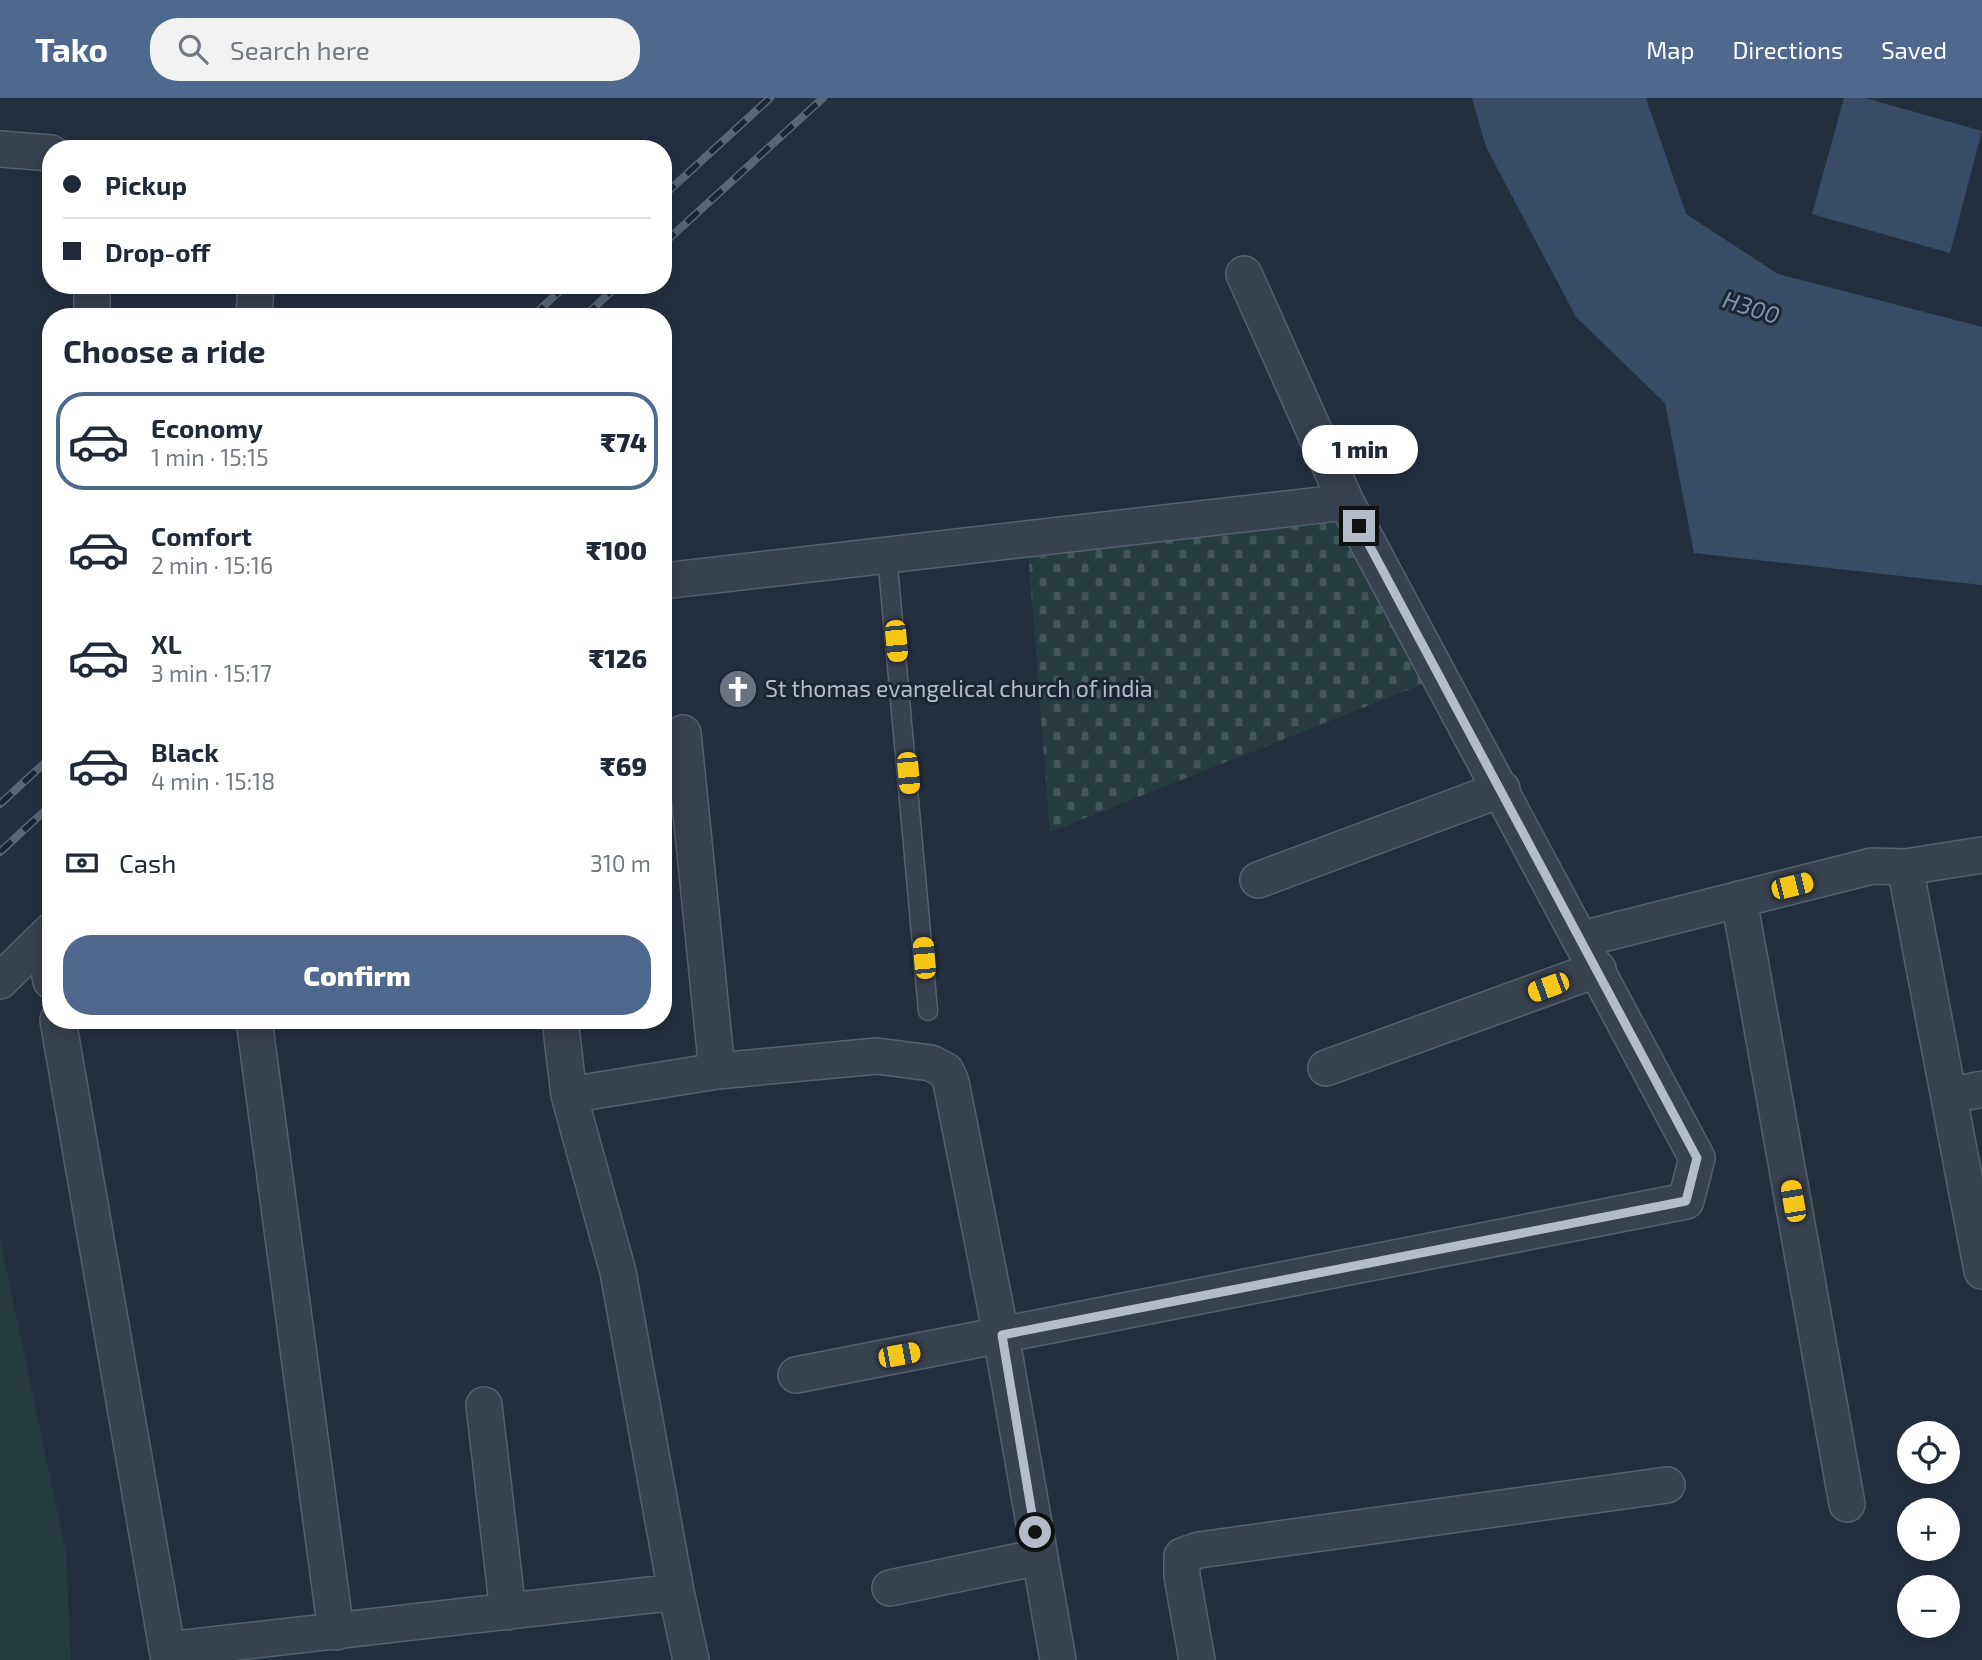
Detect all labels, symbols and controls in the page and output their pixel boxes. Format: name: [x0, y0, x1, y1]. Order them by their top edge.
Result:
search box: [150, 18, 640, 81]
text: Tako: [35, 29, 108, 69]
icon: search: [174, 30, 212, 68]
text: Search here: [230, 34, 370, 65]
text: Map: [1646, 35, 1694, 64]
text: Directions: [1732, 35, 1843, 64]
text: Saved: [1881, 35, 1947, 64]
text: Pickup: [105, 169, 187, 200]
text: Drop-off: [105, 236, 210, 267]
water label: H300: [1719, 284, 1784, 329]
text: Choose a ride: [63, 331, 266, 369]
icon: car: [67, 410, 130, 473]
text: Economy: [151, 412, 263, 443]
callout: 1 min: [1301, 424, 1417, 474]
text: ₹74: [601, 426, 647, 457]
text: 1 min: [1332, 435, 1388, 463]
text: 1 min · 15:15: [151, 443, 269, 471]
route end: [1343, 510, 1375, 542]
icon: car: [67, 518, 130, 581]
text: Comfort: [151, 520, 252, 551]
text: ₹100: [586, 534, 647, 565]
text: 2 min · 15:16: [151, 551, 273, 579]
car: [884, 619, 909, 663]
icon: car: [67, 626, 130, 689]
text: XL: [151, 628, 182, 659]
text: ₹126: [589, 642, 647, 673]
text: 3 min · 15:17: [151, 659, 272, 687]
church icon: St thomas evangelical church of india: [717, 668, 759, 710]
place label: St thomas evangelical church of india: [765, 674, 1153, 702]
icon: car: [67, 734, 130, 797]
text: Black: [151, 736, 219, 767]
text: ₹69: [600, 750, 647, 781]
car: [896, 751, 921, 795]
text: 4 min · 15:18: [151, 767, 275, 795]
icon: cash: [63, 844, 101, 882]
text: Cash: [119, 847, 176, 878]
text: 310 m: [590, 849, 651, 877]
car: [1770, 871, 1815, 901]
button: Confirm: [63, 935, 651, 1015]
car: [912, 936, 937, 980]
car: [1525, 970, 1572, 1004]
car: [1780, 1178, 1807, 1224]
car: [877, 1341, 922, 1369]
map controls: [1897, 1421, 1960, 1638]
button: locate: [1897, 1421, 1960, 1484]
button: +: [1897, 1498, 1960, 1561]
route start: [1019, 1516, 1051, 1548]
button: −: [1897, 1575, 1960, 1638]

